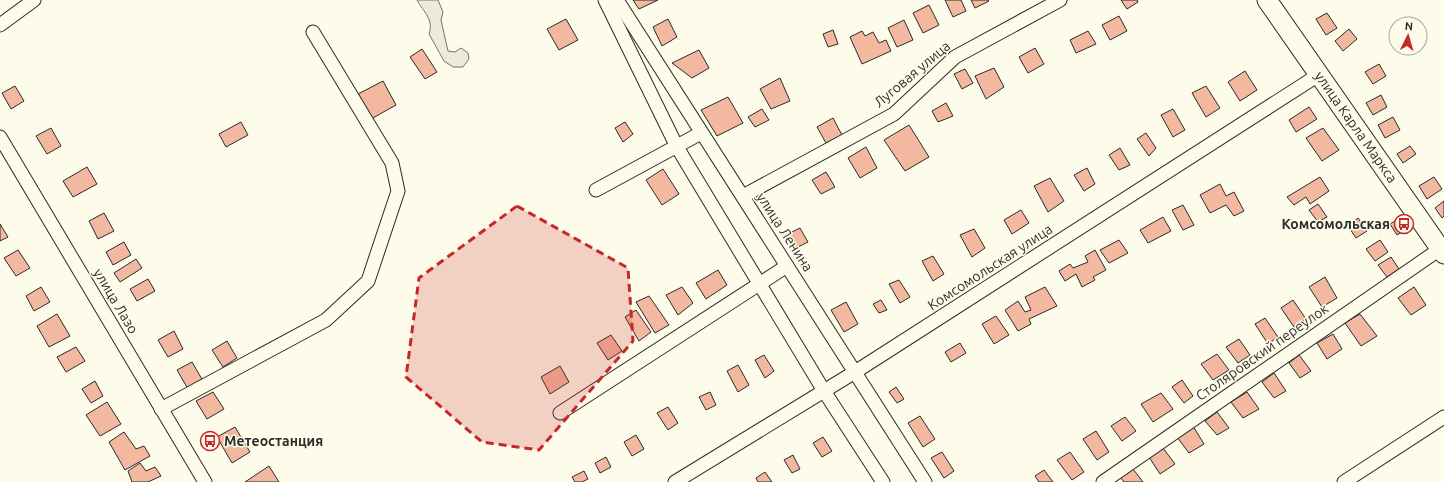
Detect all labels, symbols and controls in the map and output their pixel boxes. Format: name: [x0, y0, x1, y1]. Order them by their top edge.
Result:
north arrow: [1388, 16, 1428, 56]
text: N: [1404, 20, 1413, 32]
street label: Луговая улица: [871, 38, 953, 110]
street label: улица Карла Маркса: [1312, 68, 1400, 186]
street label: улица Ленина: [754, 190, 816, 274]
bus stop icon: Комсомольская: [1393, 213, 1415, 235]
place label: Комсомольская: [1281, 216, 1390, 232]
street label: Комсомольская улица: [925, 221, 1055, 313]
street label: улица Лазо: [90, 265, 142, 337]
street label: Столяровский переулок: [1193, 300, 1331, 404]
bus stop icon: Метеостанция: [199, 430, 221, 452]
place label: Метеостанция: [224, 433, 323, 449]

